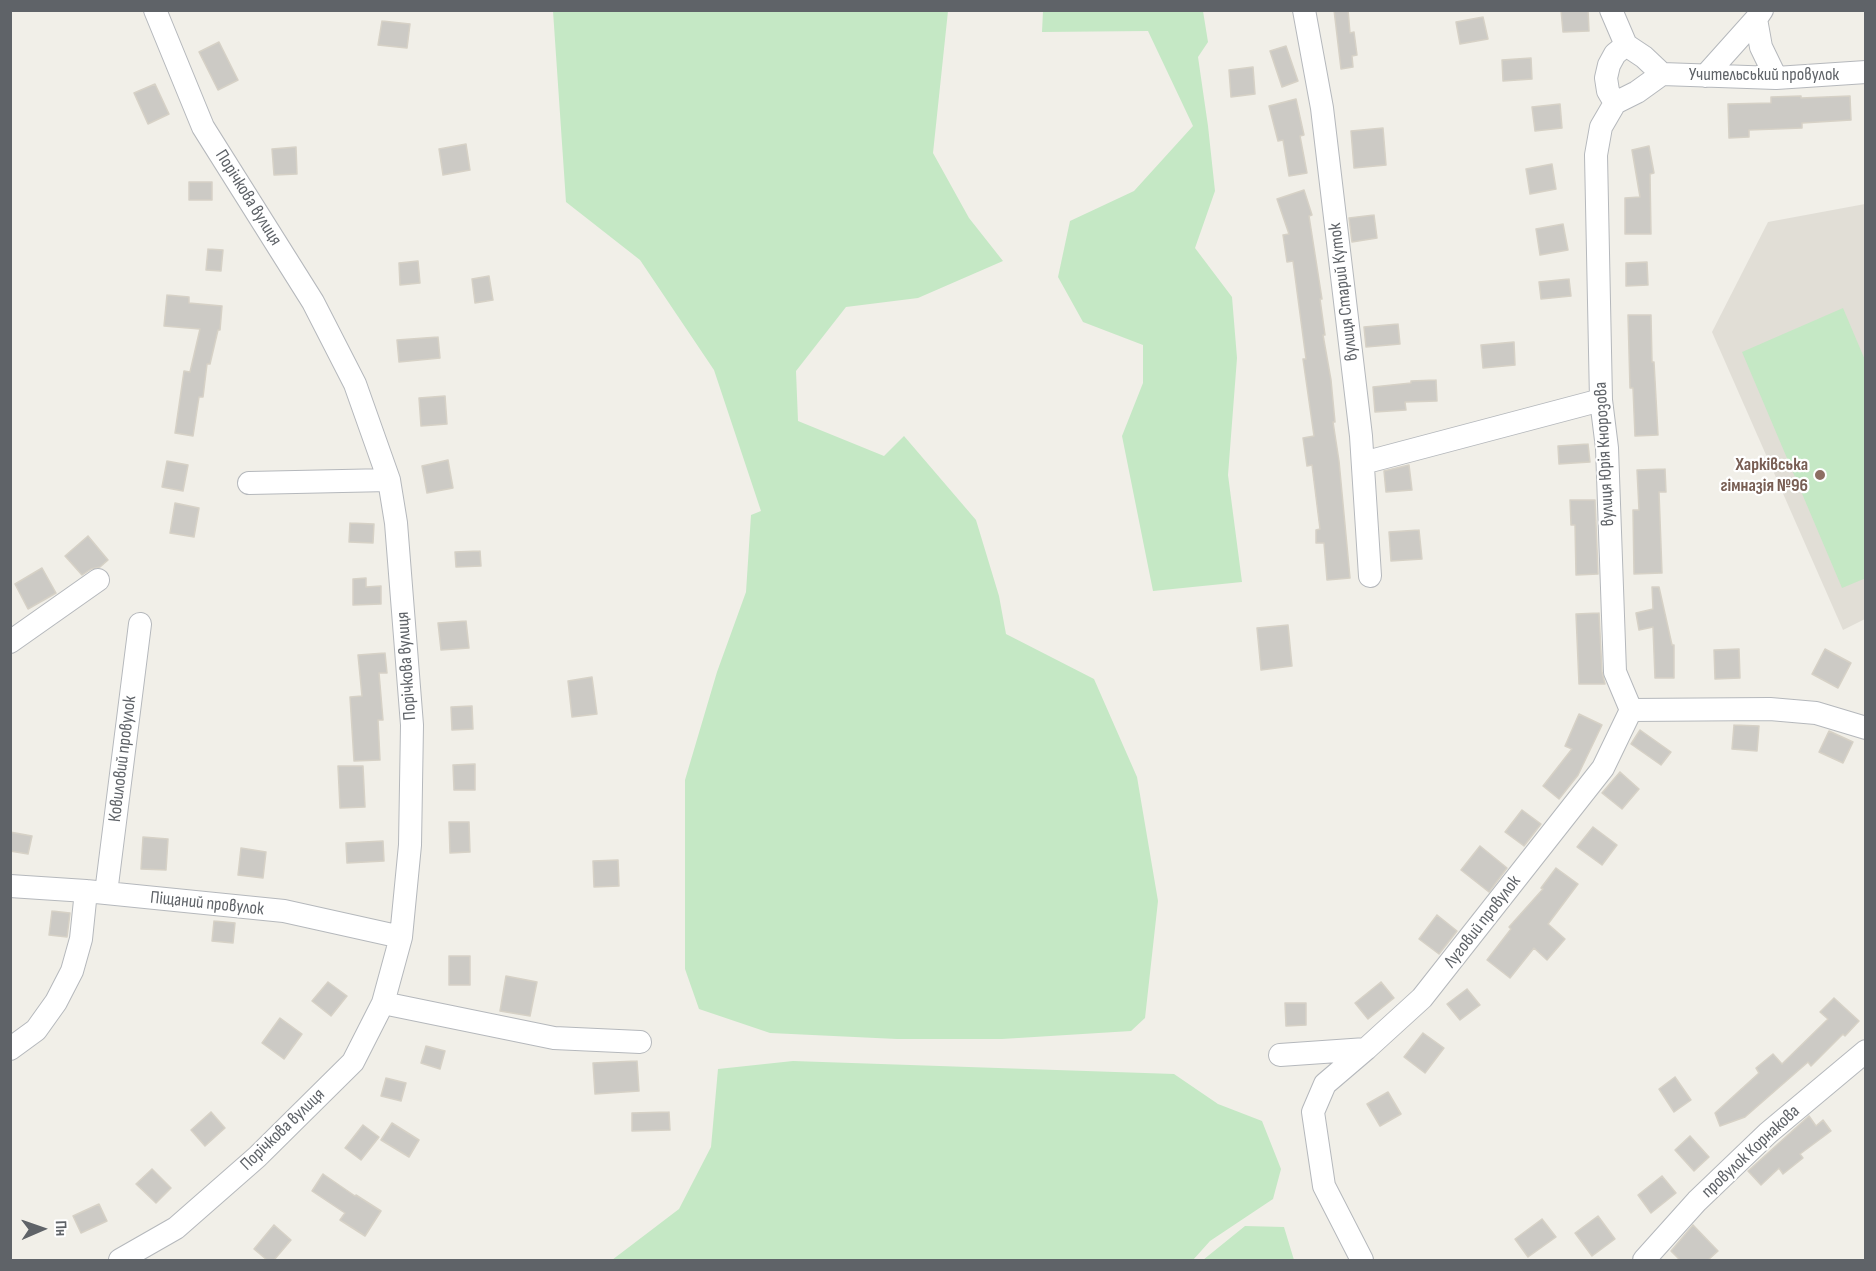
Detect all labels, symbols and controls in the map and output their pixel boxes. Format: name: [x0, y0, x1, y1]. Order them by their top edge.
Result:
street label: Учительський провулок: [1689, 64, 1839, 86]
street label: Порічкова вулиця: [210, 146, 286, 250]
street label: вулиця Старий Куток: [1325, 222, 1363, 362]
street label: вулиця Юрія Кнорозова: [1590, 381, 1620, 527]
place label: Харківська гімназія №96: [1721, 454, 1808, 496]
marker: Харківська гімназія №96: [1813, 468, 1827, 482]
street label: Порічкова вулиця: [392, 611, 422, 721]
street label: Ковиловий провулок: [105, 695, 141, 823]
street label: Луговий провулок: [1440, 872, 1526, 972]
street label: Піщаний провулок: [149, 887, 265, 921]
street label: Порічкова вулиця: [236, 1084, 330, 1176]
street label: провулок Корнакова: [1697, 1101, 1805, 1203]
north arrow: [12, 1199, 72, 1259]
text: Пн: [51, 1220, 70, 1236]

